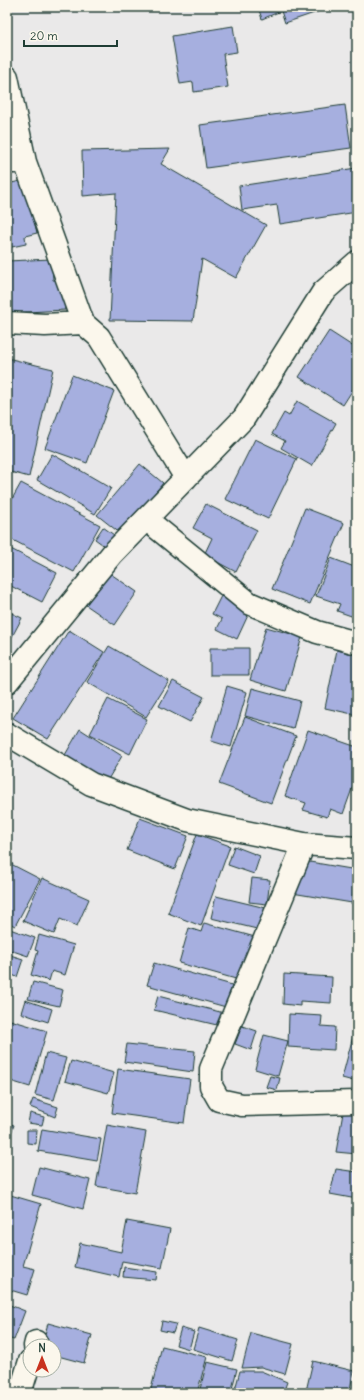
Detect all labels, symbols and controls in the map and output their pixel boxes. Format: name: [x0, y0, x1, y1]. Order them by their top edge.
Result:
scale bar: [24, 22, 117, 48]
text: 20 m: [30, 28, 58, 43]
north arrow: [22, 1338, 62, 1378]
text: N: [38, 1341, 46, 1355]

